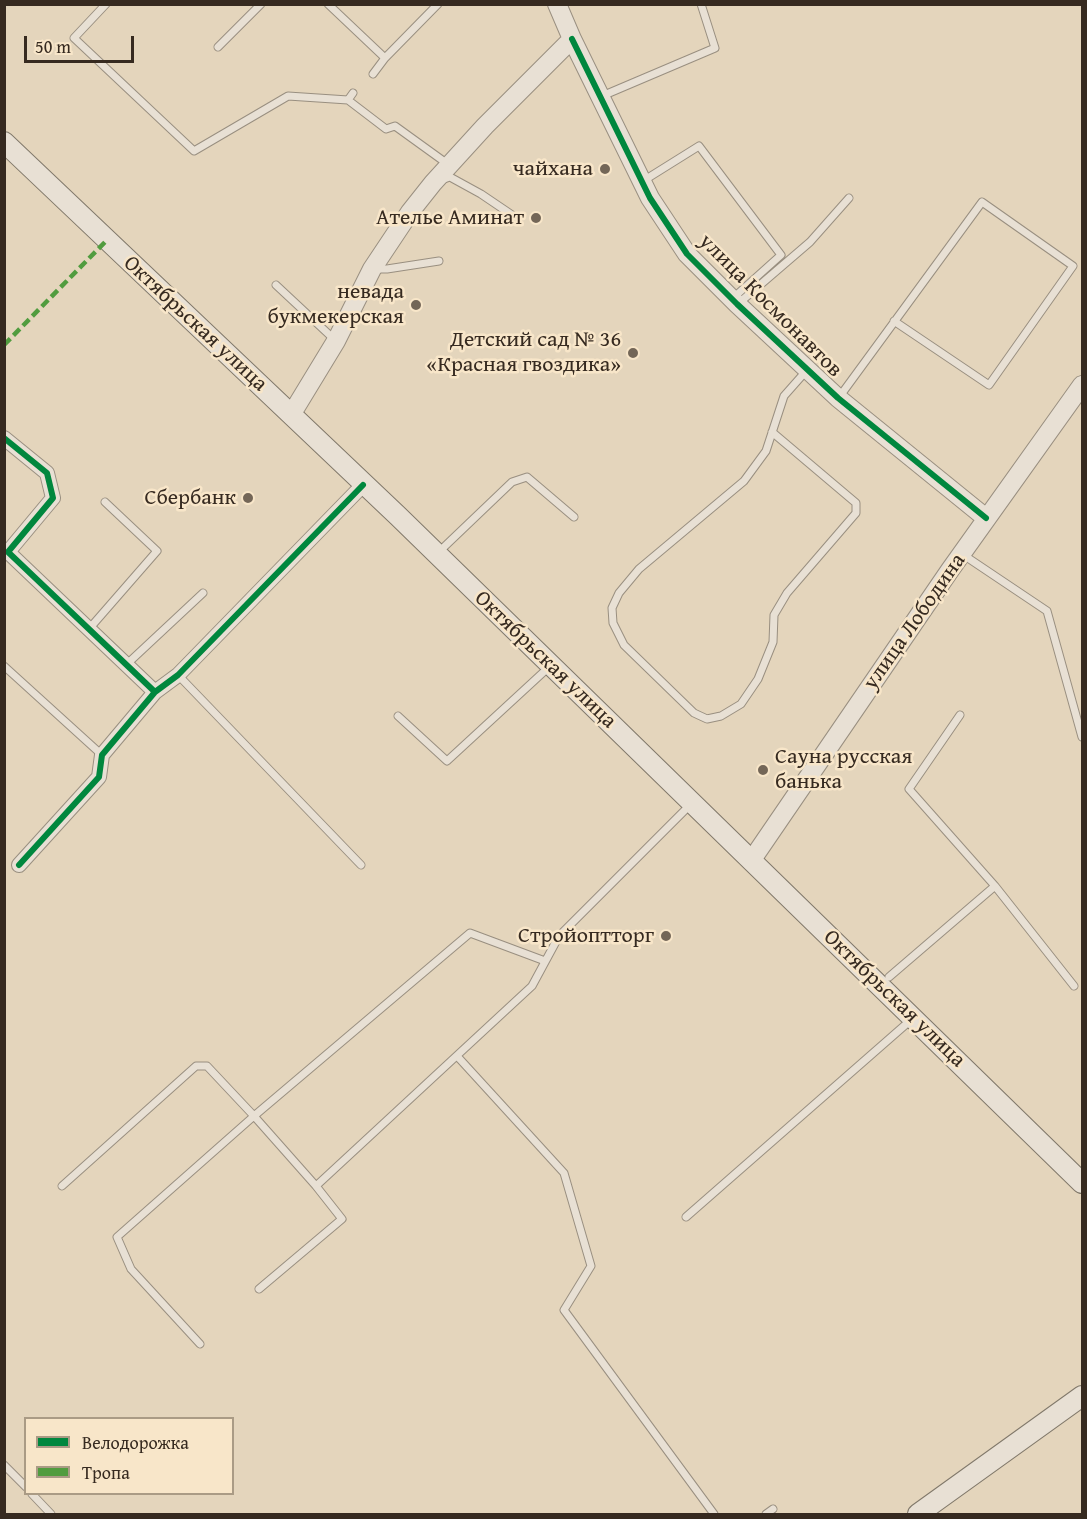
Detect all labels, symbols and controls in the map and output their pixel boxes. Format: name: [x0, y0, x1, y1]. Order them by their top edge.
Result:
scale bar: [27, 24, 136, 62]
text: 50 m: [35, 33, 71, 60]
place label: чайхана: [513, 156, 593, 182]
marker: чайхана: [598, 162, 612, 176]
place label: Ателье Аминат: [376, 205, 524, 231]
marker: Ателье Аминат: [529, 211, 543, 225]
street label: улица Космонавтов: [693, 229, 847, 383]
street label: Октябрьская улица: [118, 250, 272, 398]
place label: невада букмекерская: [267, 279, 404, 330]
marker: невада букмекерская: [409, 298, 423, 312]
place label: Детский сад № 36 «Красная гвоздика»: [427, 327, 621, 378]
marker: Детский сад № 36 «Красная гвоздика»: [626, 346, 640, 360]
place label: Сбербанк: [145, 485, 236, 511]
marker: Сбербанк: [241, 491, 255, 505]
street label: улица Лободина: [858, 549, 972, 695]
street label: Октябрьская улица: [468, 585, 622, 735]
place label: Сауна русская банька: [775, 744, 912, 796]
marker: Сауна русская банька: [756, 763, 770, 777]
place label: Стройоптторг: [518, 923, 654, 949]
street label: Октябрьская улица: [817, 924, 971, 1074]
marker: Стройоптторг: [659, 929, 673, 943]
legend: [24, 1417, 234, 1495]
text: Велодорожка: [82, 1429, 189, 1456]
text: Тропа: [82, 1459, 130, 1486]

